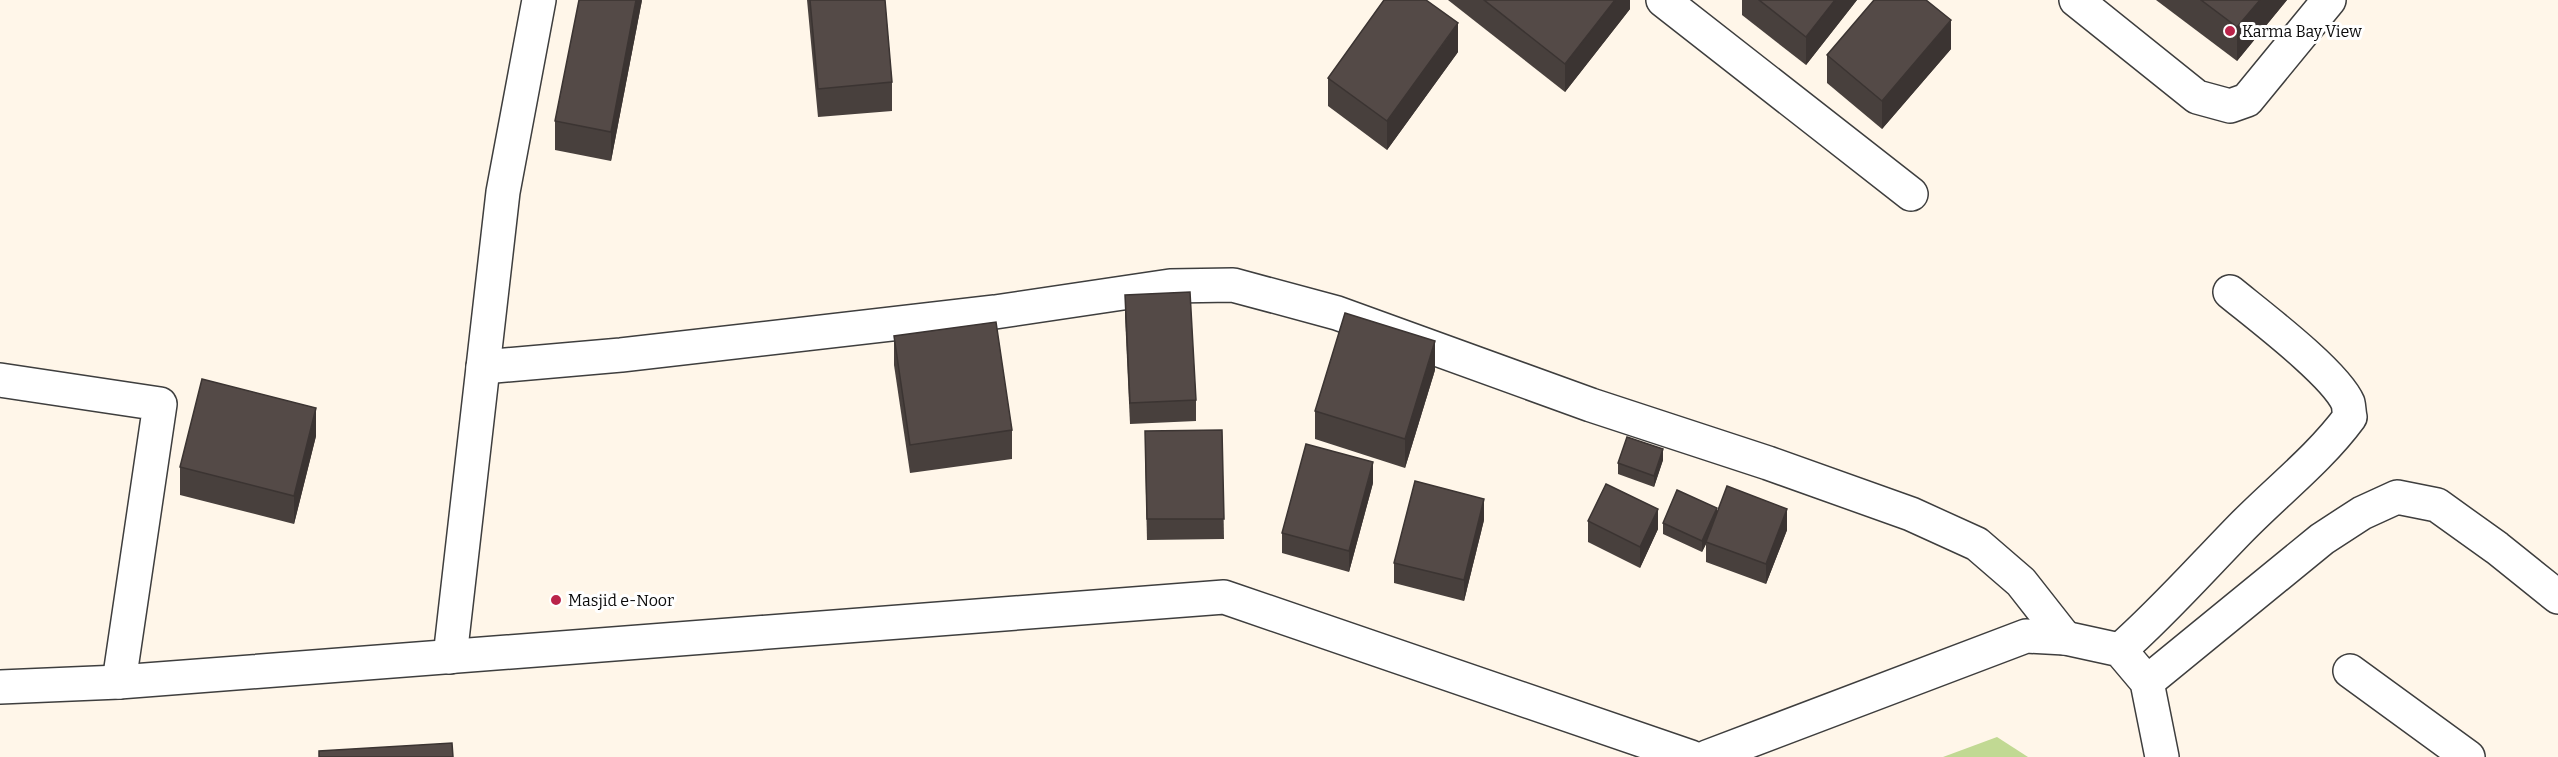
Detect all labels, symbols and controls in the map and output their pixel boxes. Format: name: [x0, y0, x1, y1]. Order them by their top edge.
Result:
place label: Karma Bay View: [2242, 22, 2362, 41]
marker: Karma Bay View: [2223, 24, 2237, 38]
place label: Masjid e-Noor: [568, 591, 674, 610]
marker: Masjid e-Noor: [549, 593, 563, 607]

